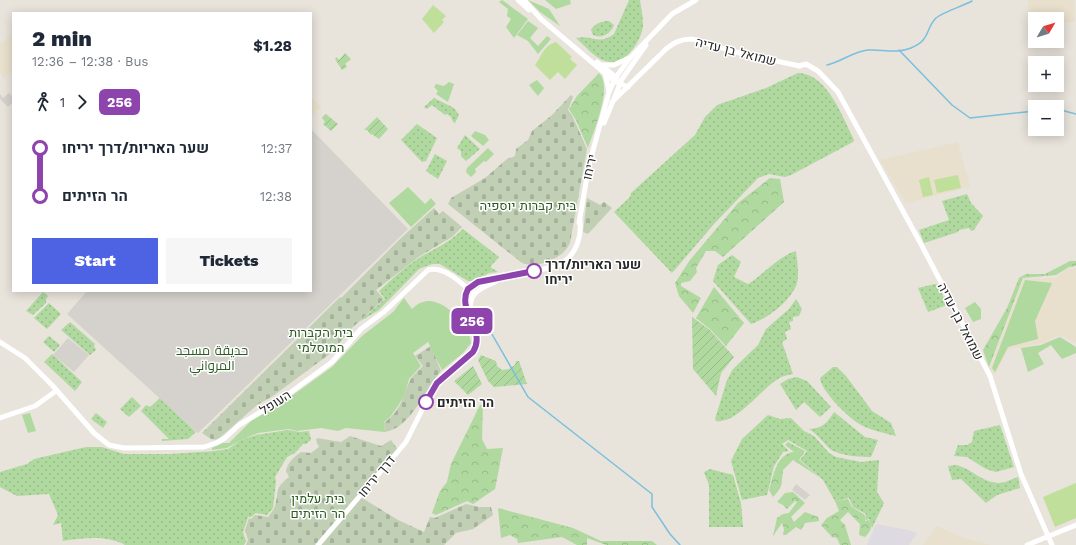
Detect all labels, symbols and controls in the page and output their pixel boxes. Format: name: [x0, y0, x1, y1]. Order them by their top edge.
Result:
north arrow: [1028, 12, 1064, 48]
map controls: [1028, 12, 1064, 136]
text: 2 min: [32, 26, 92, 51]
street label: שמואל בן עדיה: [694, 34, 778, 69]
text: $1.28: [253, 37, 292, 55]
text: 12:36 – 12:38 · Bus: [32, 54, 148, 69]
button: +: [1028, 56, 1064, 92]
icon: walk: [32, 91, 54, 113]
icon: forward: [71, 91, 93, 113]
text: 256: [107, 94, 132, 110]
text: 1: [60, 95, 65, 110]
button: −: [1028, 100, 1064, 136]
text: שער האריות/דרך יריחו: [62, 139, 209, 157]
text: 12:37: [261, 141, 292, 156]
street label: יריחו: [579, 153, 600, 181]
text: הר הזיתים: [62, 187, 128, 205]
text: 12:38: [260, 189, 292, 204]
park label: בית קברות יוספיה: [480, 198, 577, 213]
button: Start: [32, 238, 158, 284]
button: Tickets: [166, 238, 292, 284]
place label: שער האריות/דרך יריחו: [545, 257, 641, 287]
marker: שער האריות/דרך יריחו: [526, 263, 542, 279]
street label: שמואל בן-עדיה: [935, 280, 987, 362]
line badge: 256: [449, 308, 495, 334]
text: 256: [459, 313, 485, 329]
park label: בית הקברות המוסלמי: [289, 325, 353, 355]
park label: حديقة مسجد المرواني: [176, 343, 248, 376]
street label: העופל: [257, 387, 294, 418]
marker: הר הזיתים: [418, 394, 434, 410]
place label: הר הזיתים: [437, 395, 494, 410]
street label: דרך יריחו: [355, 452, 398, 500]
park label: בית עלמין הר הזיתים: [291, 491, 345, 521]

